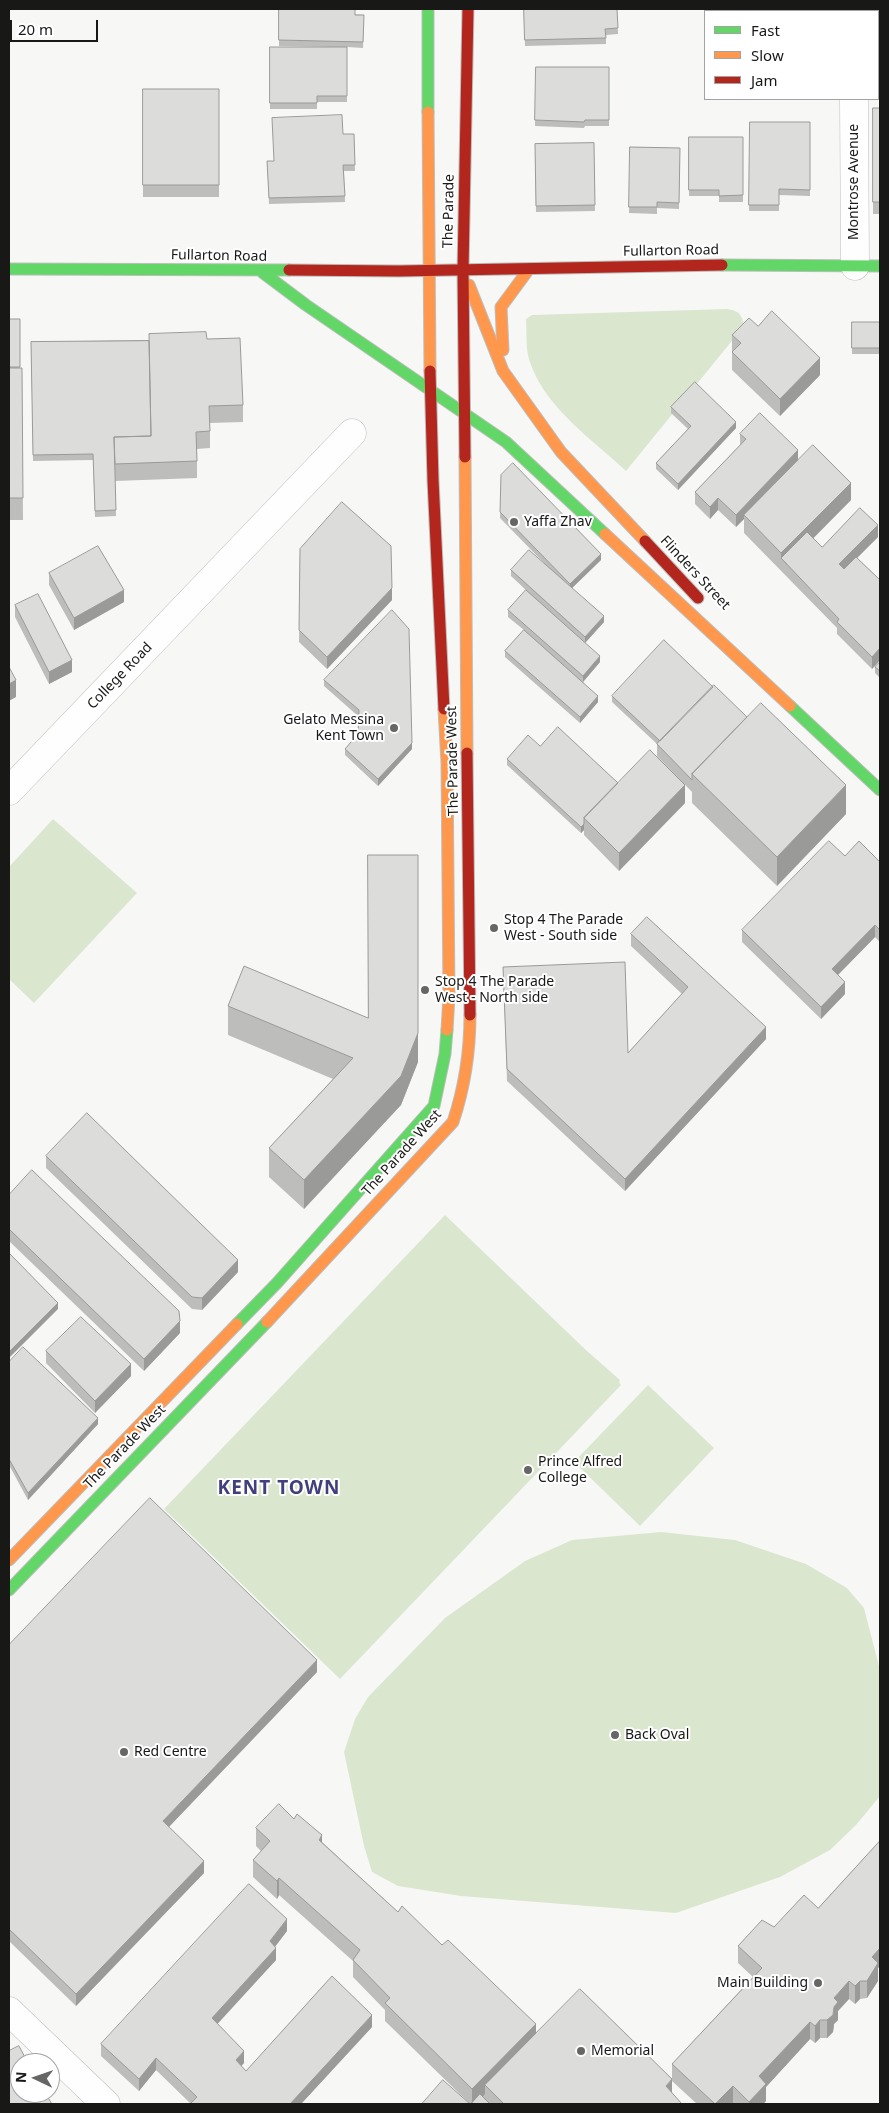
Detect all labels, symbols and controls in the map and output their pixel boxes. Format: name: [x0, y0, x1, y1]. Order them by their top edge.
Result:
scale bar: [12, 10, 100, 42]
legend: [704, 10, 879, 100]
text: 20 m: [18, 19, 53, 39]
text: Fast: [751, 20, 780, 40]
text: Slow: [751, 45, 784, 65]
text: Jam: [751, 70, 778, 90]
street label: Montrose Avenue: [846, 124, 862, 240]
street label: The Parade: [440, 174, 458, 248]
street label: Fullarton Road: [623, 242, 719, 260]
street label: Fullarton Road: [171, 247, 267, 265]
place label: Yaffa Zhav: [524, 514, 592, 530]
marker: Yaffa Zhav: [508, 516, 520, 528]
street label: Flinders Street: [657, 533, 733, 613]
street label: College Road: [84, 639, 156, 713]
street label: The Parade West: [444, 706, 462, 816]
place label: Gelato Messina Kent Town: [283, 712, 384, 744]
marker: Gelato Messina Kent Town: [388, 722, 400, 734]
place label: Stop 4 The Parade West - South side: [504, 912, 623, 944]
marker: Stop 4 The Parade West - South side: [488, 922, 500, 934]
place label: Stop 4 The Parade West - North side: [435, 974, 554, 1006]
marker: Stop 4 The Parade West - North side: [419, 984, 431, 996]
street label: The Parade West: [359, 1106, 445, 1200]
street label: The Parade West: [81, 1402, 169, 1492]
place label: Prince Alfred College: [538, 1454, 622, 1486]
marker: Prince Alfred College: [522, 1464, 534, 1476]
district label: KENT TOWN: [216, 1478, 342, 1500]
place label: Back Oval: [625, 1727, 689, 1743]
marker: Back Oval: [609, 1729, 621, 1741]
place label: Red Centre: [134, 1744, 207, 1760]
marker: Red Centre: [118, 1746, 130, 1758]
place label: Main Building: [717, 1975, 808, 1991]
marker: Main Building: [812, 1977, 824, 1989]
place label: Memorial: [591, 2043, 654, 2059]
marker: Memorial: [575, 2045, 587, 2057]
north arrow: [10, 2053, 60, 2103]
text: N: [11, 2071, 30, 2083]

